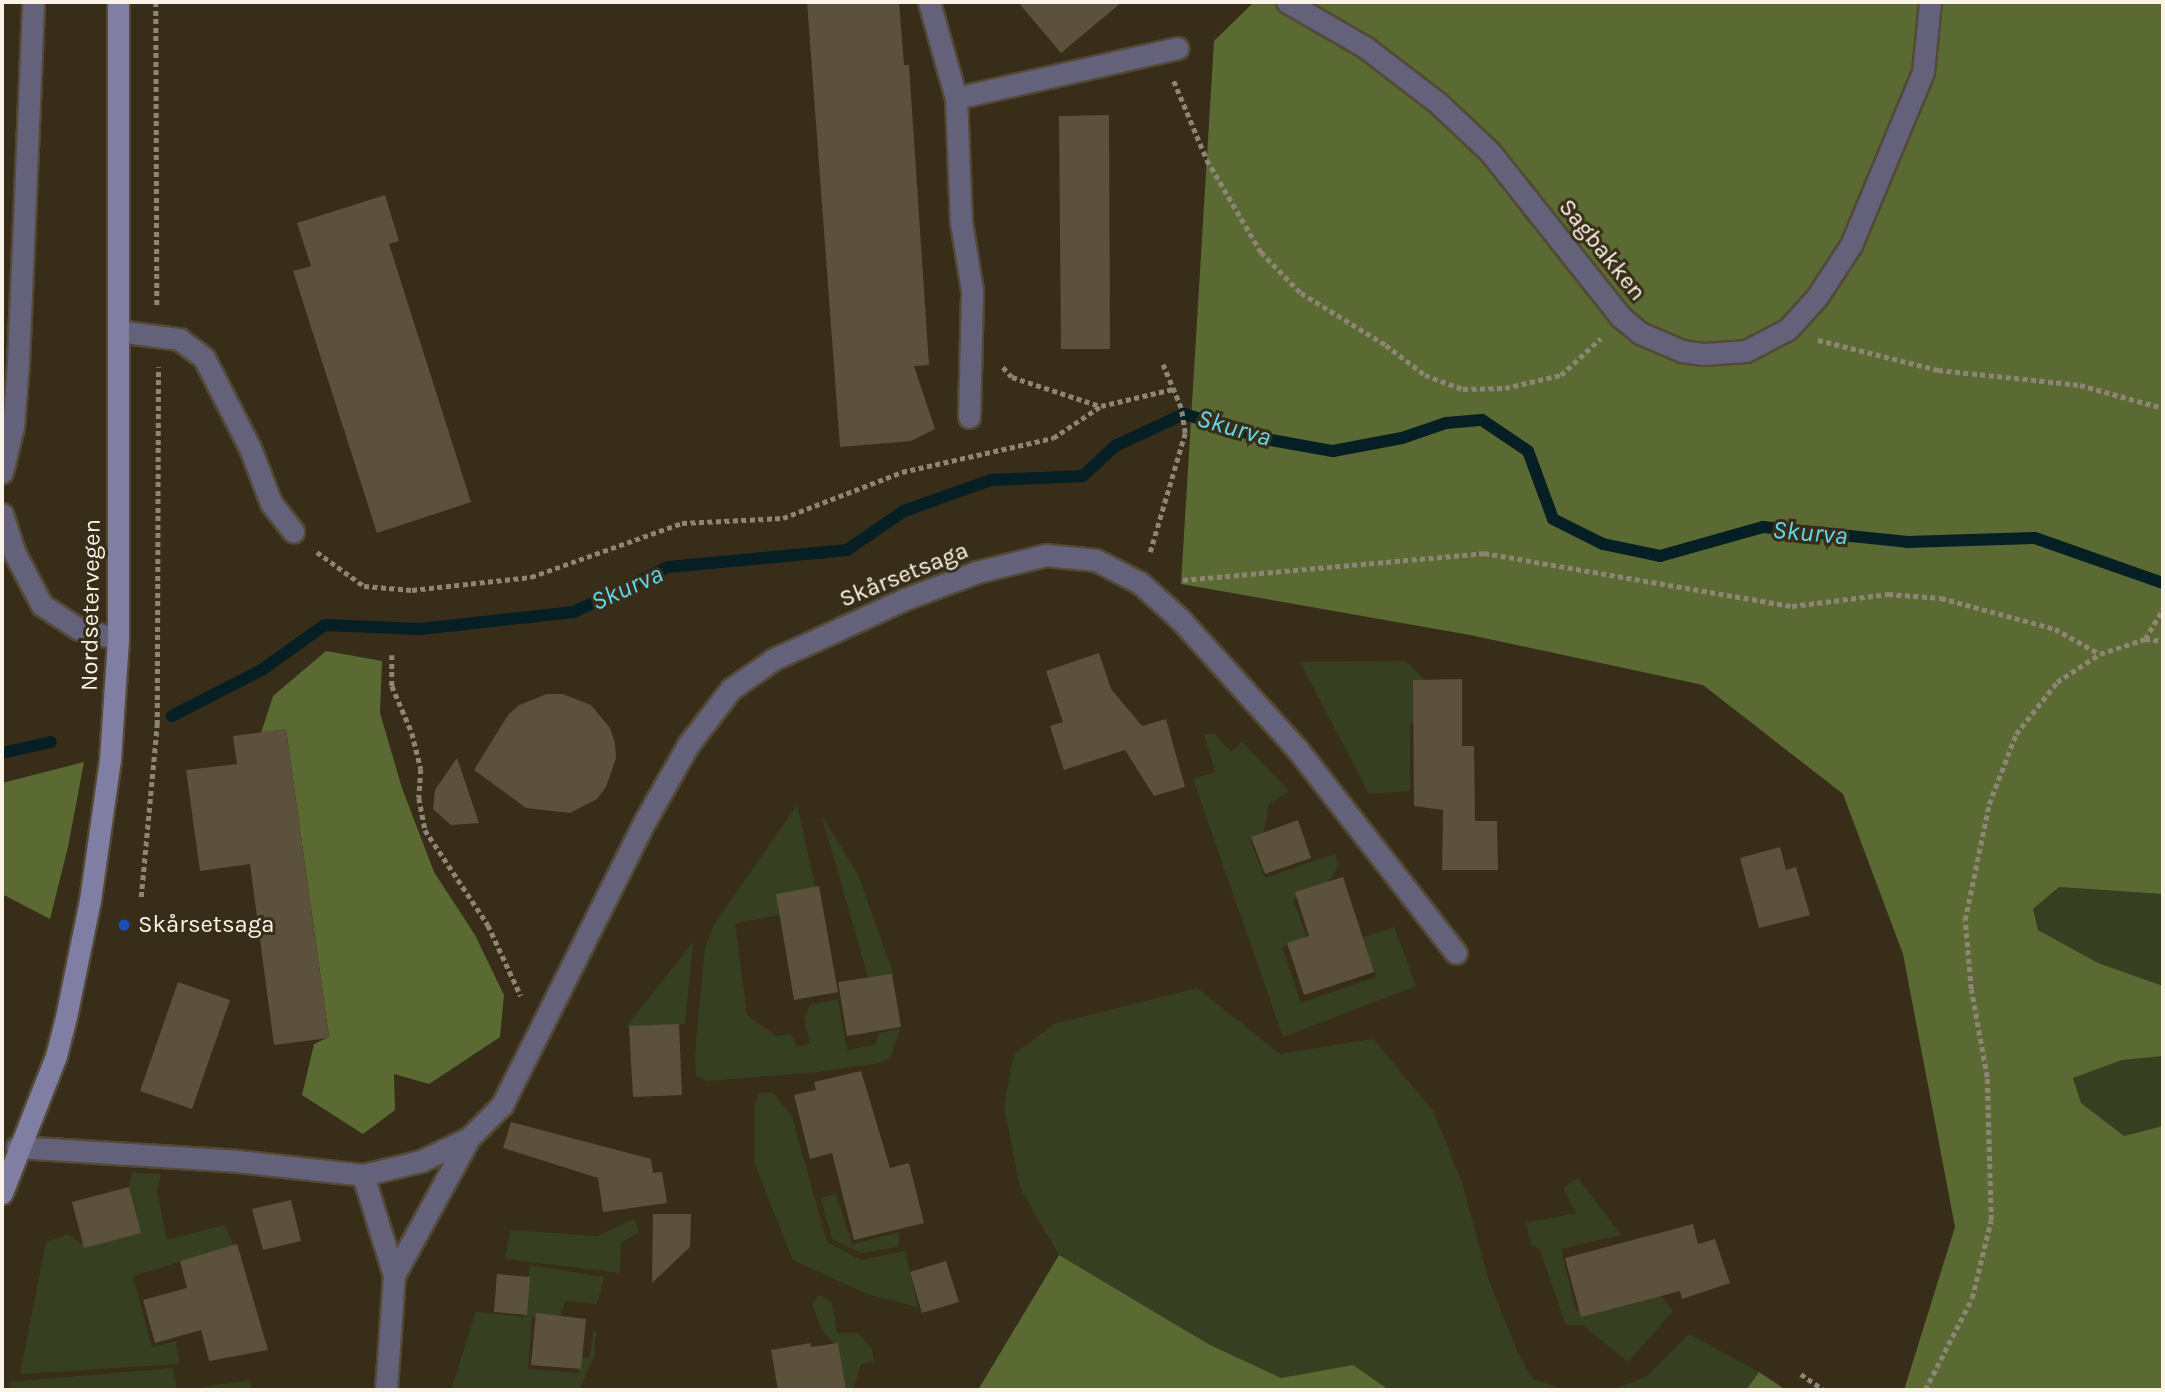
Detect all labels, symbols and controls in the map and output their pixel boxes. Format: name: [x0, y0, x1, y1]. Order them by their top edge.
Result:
street label: Sagbakken: [1552, 193, 1652, 307]
water label: Skurva: [1193, 403, 1275, 453]
water label: Skurva: [1771, 514, 1849, 552]
street label: Nordsetervegen: [75, 519, 107, 691]
street label: Skårsetsaga: [835, 536, 973, 614]
water label: Skurva: [586, 558, 668, 618]
place label: Skårsetsaga: [138, 911, 274, 939]
marker: Skårsetsaga: [116, 917, 132, 933]

